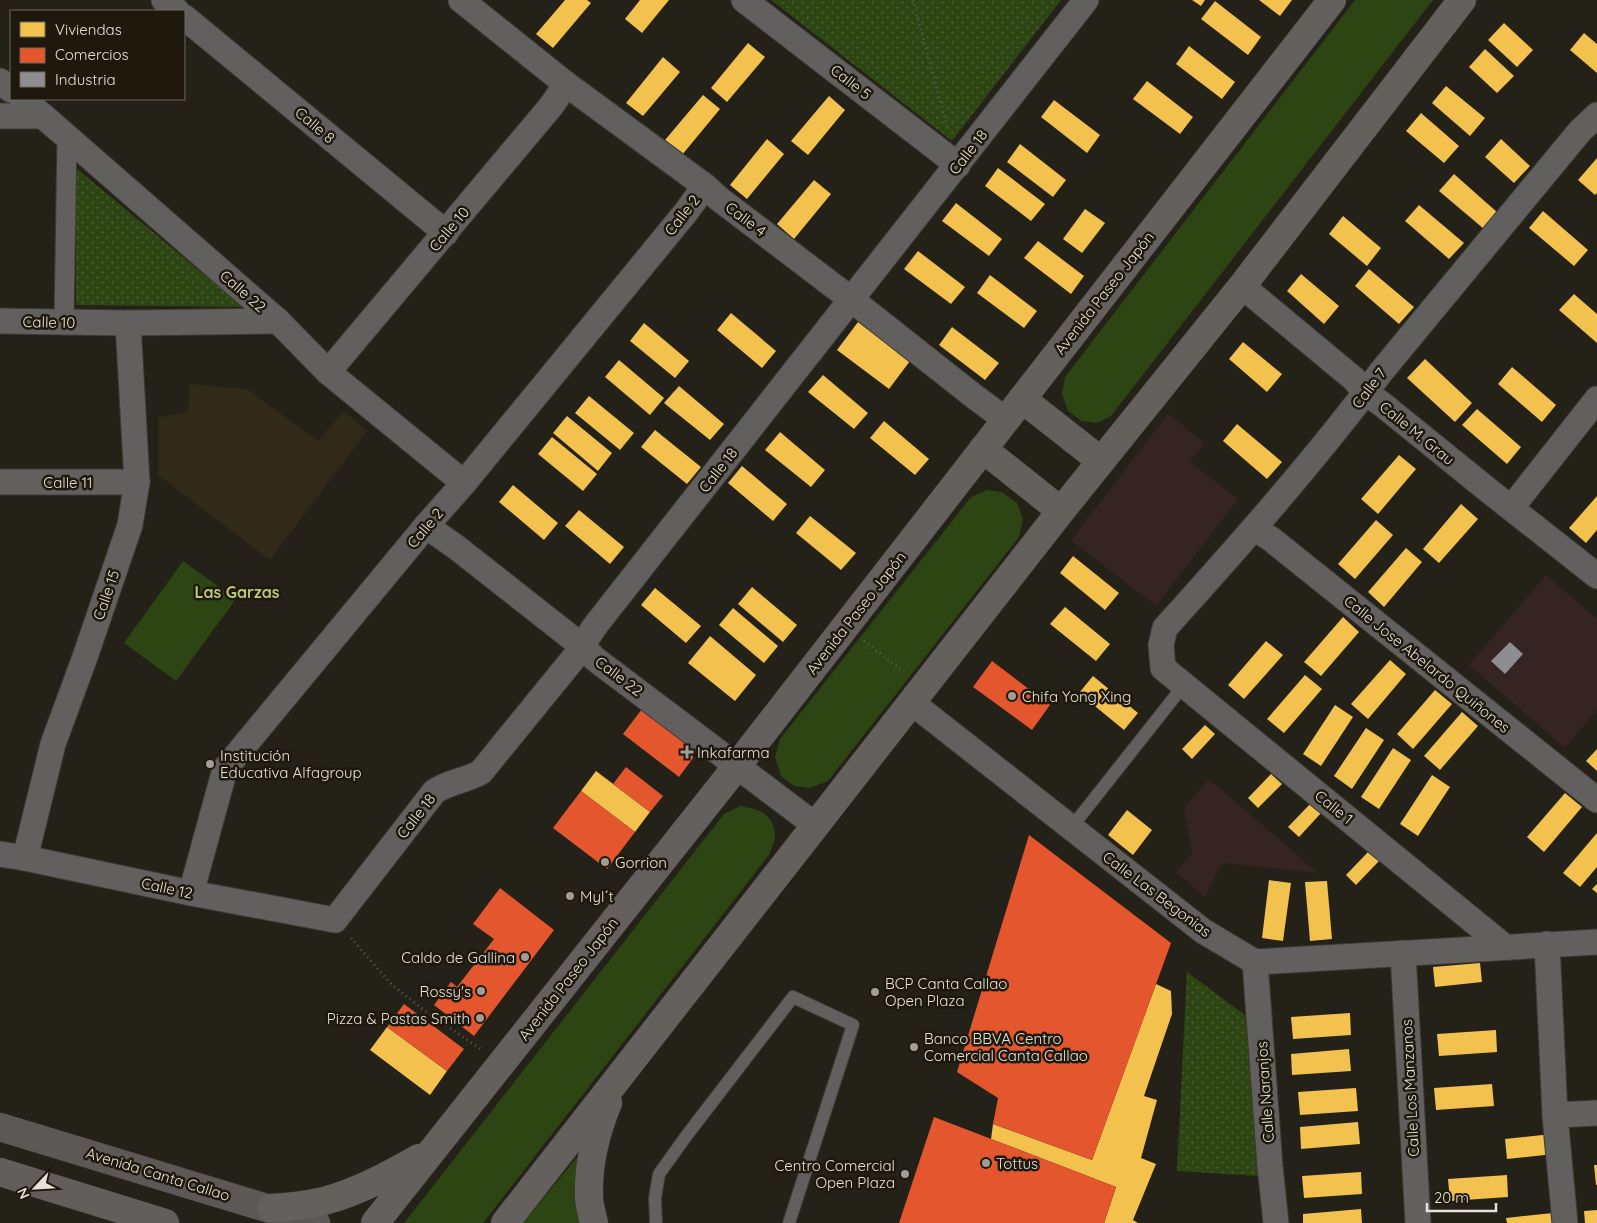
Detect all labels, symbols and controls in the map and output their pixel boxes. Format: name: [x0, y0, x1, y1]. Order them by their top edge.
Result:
legend: [10, 10, 185, 100]
text: Viviendas: [55, 20, 122, 39]
text: Comercios: [55, 45, 129, 64]
street label: Calle 5: [827, 60, 875, 104]
text: Industria: [55, 70, 115, 89]
street label: Calle 8: [291, 103, 339, 147]
street label: Calle 18: [945, 126, 991, 178]
street label: Calle 2: [660, 191, 704, 239]
street label: Calle 4: [722, 198, 770, 241]
street label: Calle 10: [425, 203, 473, 255]
street label: Avenida Paseo Japón: [1050, 228, 1158, 358]
street label: Calle 22: [216, 266, 270, 316]
street label: Calle 10: [22, 312, 76, 332]
street label: Calle 7: [1348, 364, 1391, 412]
street label: Calle M. Grau: [1376, 397, 1458, 469]
street label: Calle 18: [695, 444, 741, 496]
street label: Calle 11: [43, 473, 93, 492]
street label: Calle 2: [403, 504, 447, 552]
street label: Avenida Paseo Japón: [802, 548, 910, 678]
street label: Calle 15: [89, 567, 123, 623]
district label: Las Garzas: [194, 582, 280, 602]
street label: Calle Jose Abelardo Quiñones: [1340, 591, 1514, 737]
street label: Calle 22: [591, 652, 647, 700]
place label: Chifa Yong Xing: [1022, 687, 1131, 706]
marker: Chifa Yong Xing: [1006, 690, 1018, 702]
place label: Inkafarma: [697, 743, 770, 762]
place label: Institución Educativa Alfagroup: [220, 746, 362, 782]
marker: Inkafarma: [681, 746, 693, 758]
marker: Institución Educativa Alfagroup: [204, 758, 216, 770]
street label: Calle 1: [1311, 786, 1357, 828]
street label: Calle 18: [393, 790, 439, 842]
street label: Calle Las Begonias: [1099, 847, 1215, 941]
place label: Gorrion: [615, 853, 667, 872]
marker: Gorrion: [599, 856, 611, 868]
street label: Calle 12: [140, 873, 194, 903]
place label: Myl´t: [580, 887, 614, 906]
marker: Myl´t: [564, 890, 576, 902]
street label: Avenida Paseo Japón: [514, 914, 622, 1044]
place label: Caldo de Gallina: [401, 948, 515, 967]
marker: Caldo de Gallina: [519, 951, 531, 963]
place label: BCP Canta Callao Open Plaza: [885, 974, 1007, 1010]
place label: Rossy's: [419, 982, 471, 1001]
marker: Rossy's: [475, 985, 487, 997]
marker: BCP Canta Callao Open Plaza: [869, 986, 881, 998]
place label: Pizza & Pastas Smith: [327, 1009, 470, 1028]
marker: Pizza & Pastas Smith: [474, 1012, 486, 1024]
street label: Calle Los Manzanos: [1397, 1019, 1423, 1157]
place label: Banco BBVA Centro Comercial Canta Callao: [924, 1029, 1088, 1065]
marker: Banco BBVA Centro Comercial Canta Callao: [908, 1041, 920, 1053]
street label: Calle Naranjos: [1252, 1041, 1278, 1143]
street label: Avenida Canta Callao: [84, 1143, 232, 1205]
place label: Tottus: [996, 1154, 1038, 1173]
place label: Centro Comercial Open Plaza: [774, 1156, 895, 1192]
marker: Tottus: [980, 1157, 992, 1169]
north arrow: [10, 1163, 60, 1213]
marker: Centro Comercial Open Plaza: [899, 1168, 911, 1180]
scale bar: [1427, 1180, 1496, 1212]
text: N: [13, 1185, 34, 1202]
text: 20 m: [1434, 1188, 1469, 1207]

